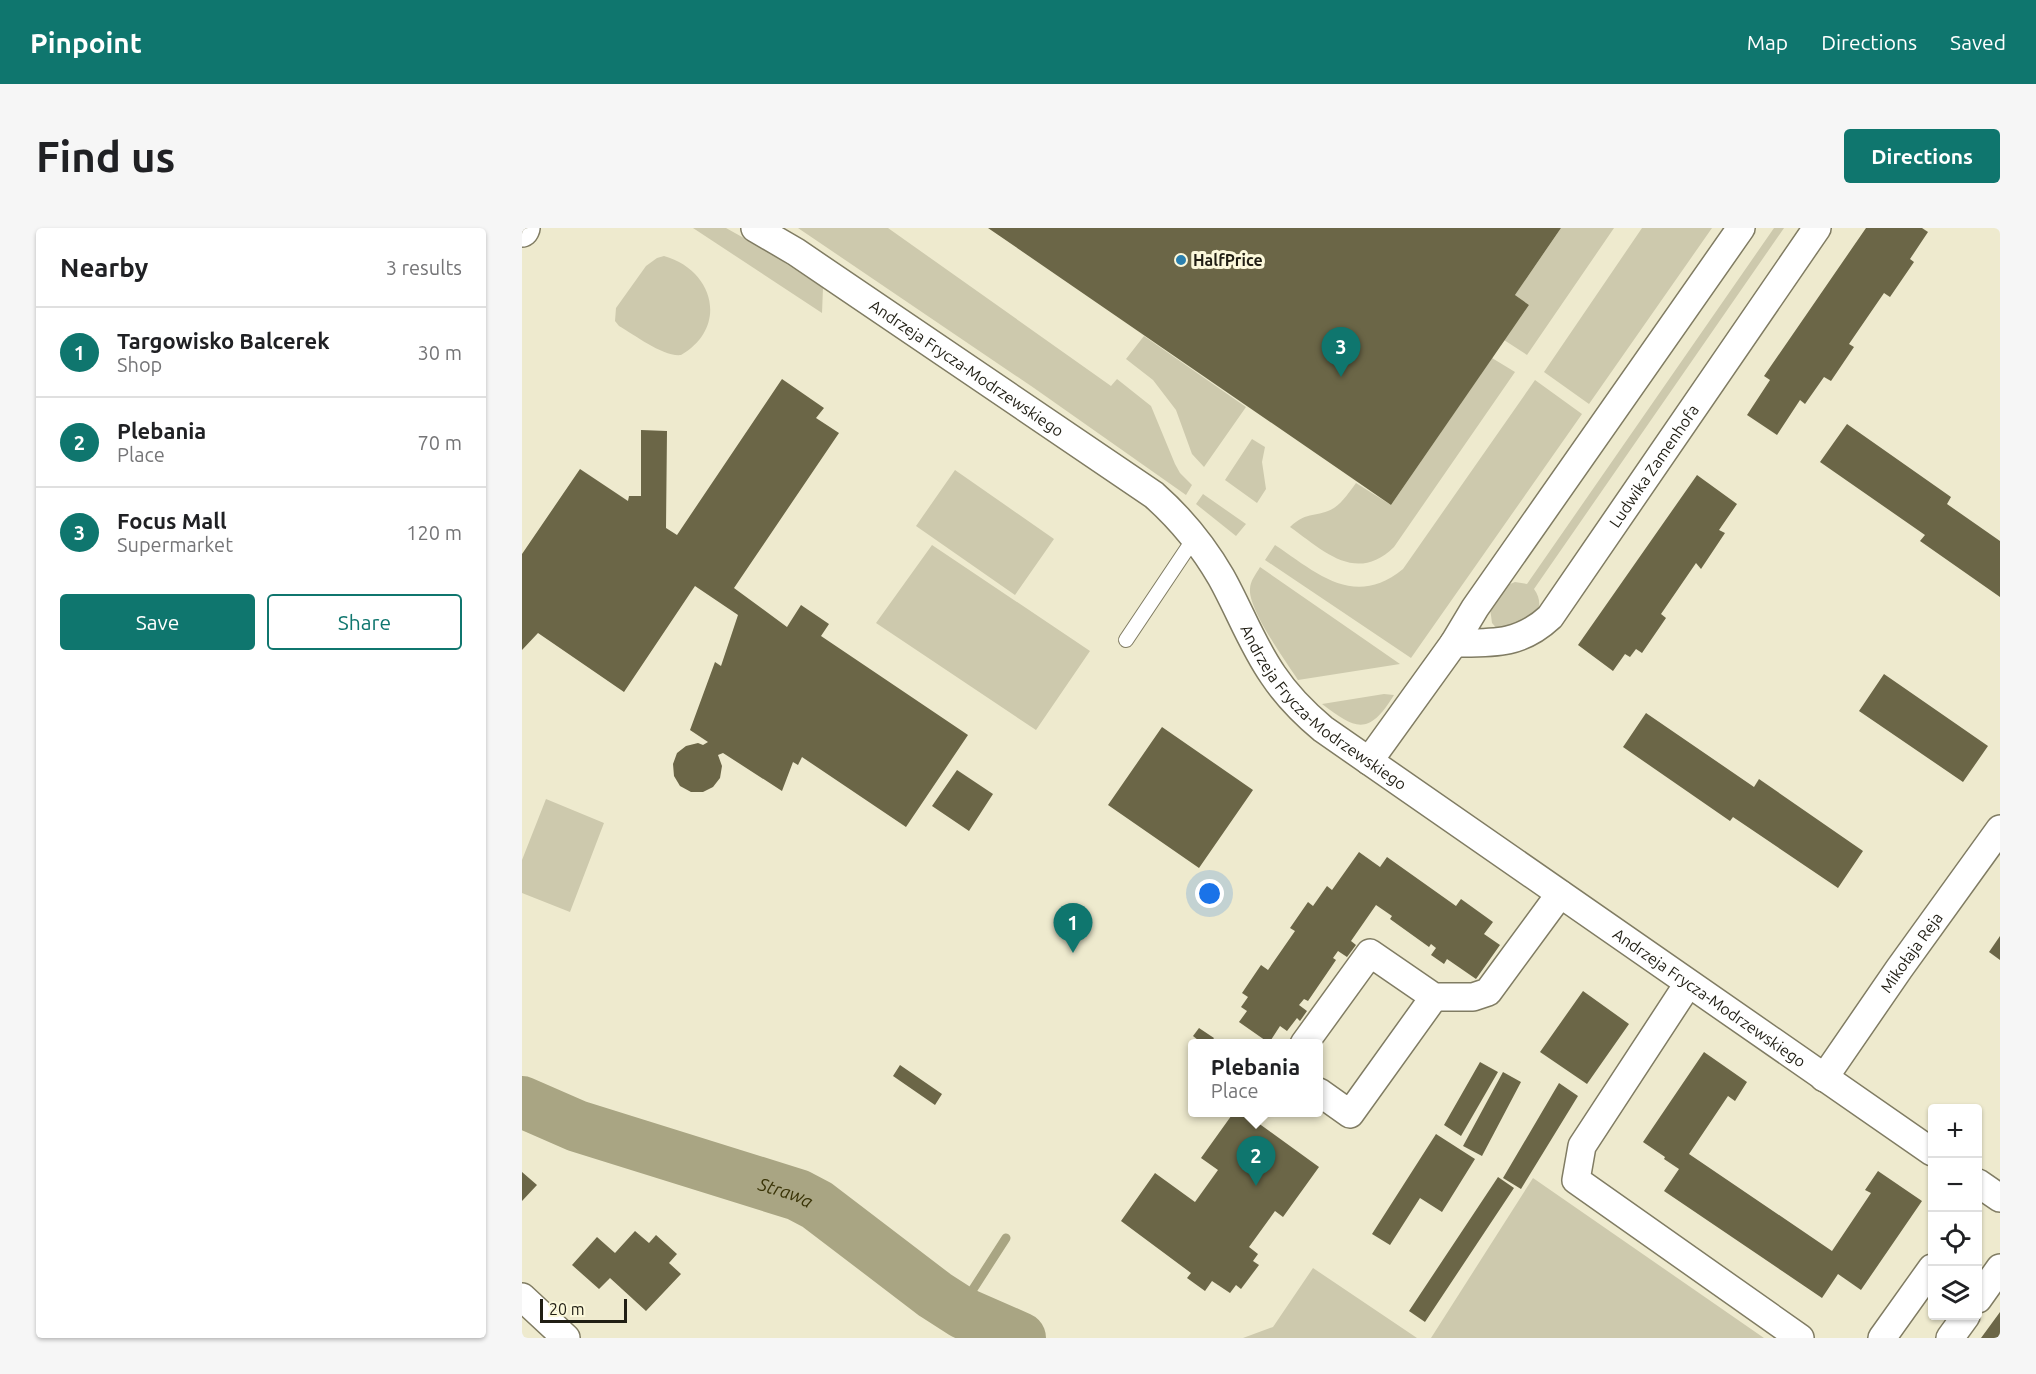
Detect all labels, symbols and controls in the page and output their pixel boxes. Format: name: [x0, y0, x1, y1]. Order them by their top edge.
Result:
text: Pinpoint: [30, 27, 142, 58]
text: Map: [1747, 30, 1788, 54]
text: Directions: [1821, 30, 1917, 54]
text: Saved: [1950, 30, 2006, 54]
button: Directions: [1844, 129, 2000, 183]
text: Find us: [36, 133, 175, 180]
place label: HalfPrice: [1193, 251, 1263, 269]
text: Nearby: [60, 253, 148, 282]
marker: HalfPrice: [1174, 253, 1188, 267]
text: 3 results: [386, 256, 462, 279]
street label: Andrzeja Frycza-Modrzewskiego: [866, 296, 1067, 440]
text: Targowisko Balcerek: [117, 328, 330, 353]
pin: 3: [1322, 328, 1360, 377]
text: 1: [74, 341, 85, 364]
text: 30 m: [418, 341, 462, 364]
text: Shop: [117, 353, 162, 376]
street label: Ludwika Zamenhofa: [1605, 401, 1702, 531]
text: Plebania: [117, 418, 206, 443]
text: 2: [74, 431, 85, 454]
text: 70 m: [418, 431, 462, 454]
text: Place: [117, 443, 165, 466]
text: Focus Mall: [117, 508, 227, 533]
text: 3: [74, 521, 85, 544]
text: 120 m: [406, 521, 462, 544]
text: Supermarket: [117, 533, 233, 556]
button: Save: [60, 594, 255, 650]
button: Share: [267, 594, 462, 650]
street label: Andrzeja Frycza-Modrzewskiego: [1237, 622, 1410, 793]
your location: [1195, 879, 1224, 908]
pin: 1: [1054, 904, 1092, 953]
street label: Mikołaja Reja: [1877, 909, 1946, 996]
street label: Andrzeja Frycza-Modrzewskiego: [1610, 924, 1809, 1071]
popup: [1188, 1039, 1323, 1117]
text: Plebania: [1211, 1054, 1300, 1079]
text: Place: [1211, 1079, 1259, 1102]
map controls: [1928, 1104, 1982, 1320]
button: +: [1928, 1104, 1982, 1158]
pin: 2: [1236, 1136, 1276, 1186]
button: −: [1928, 1158, 1982, 1212]
water label: Strawa: [755, 1173, 817, 1211]
button: locate: [1928, 1212, 1982, 1266]
button: layers: [1928, 1266, 1982, 1320]
scale bar: [540, 1296, 627, 1324]
text: 20 m: [549, 1300, 585, 1318]

